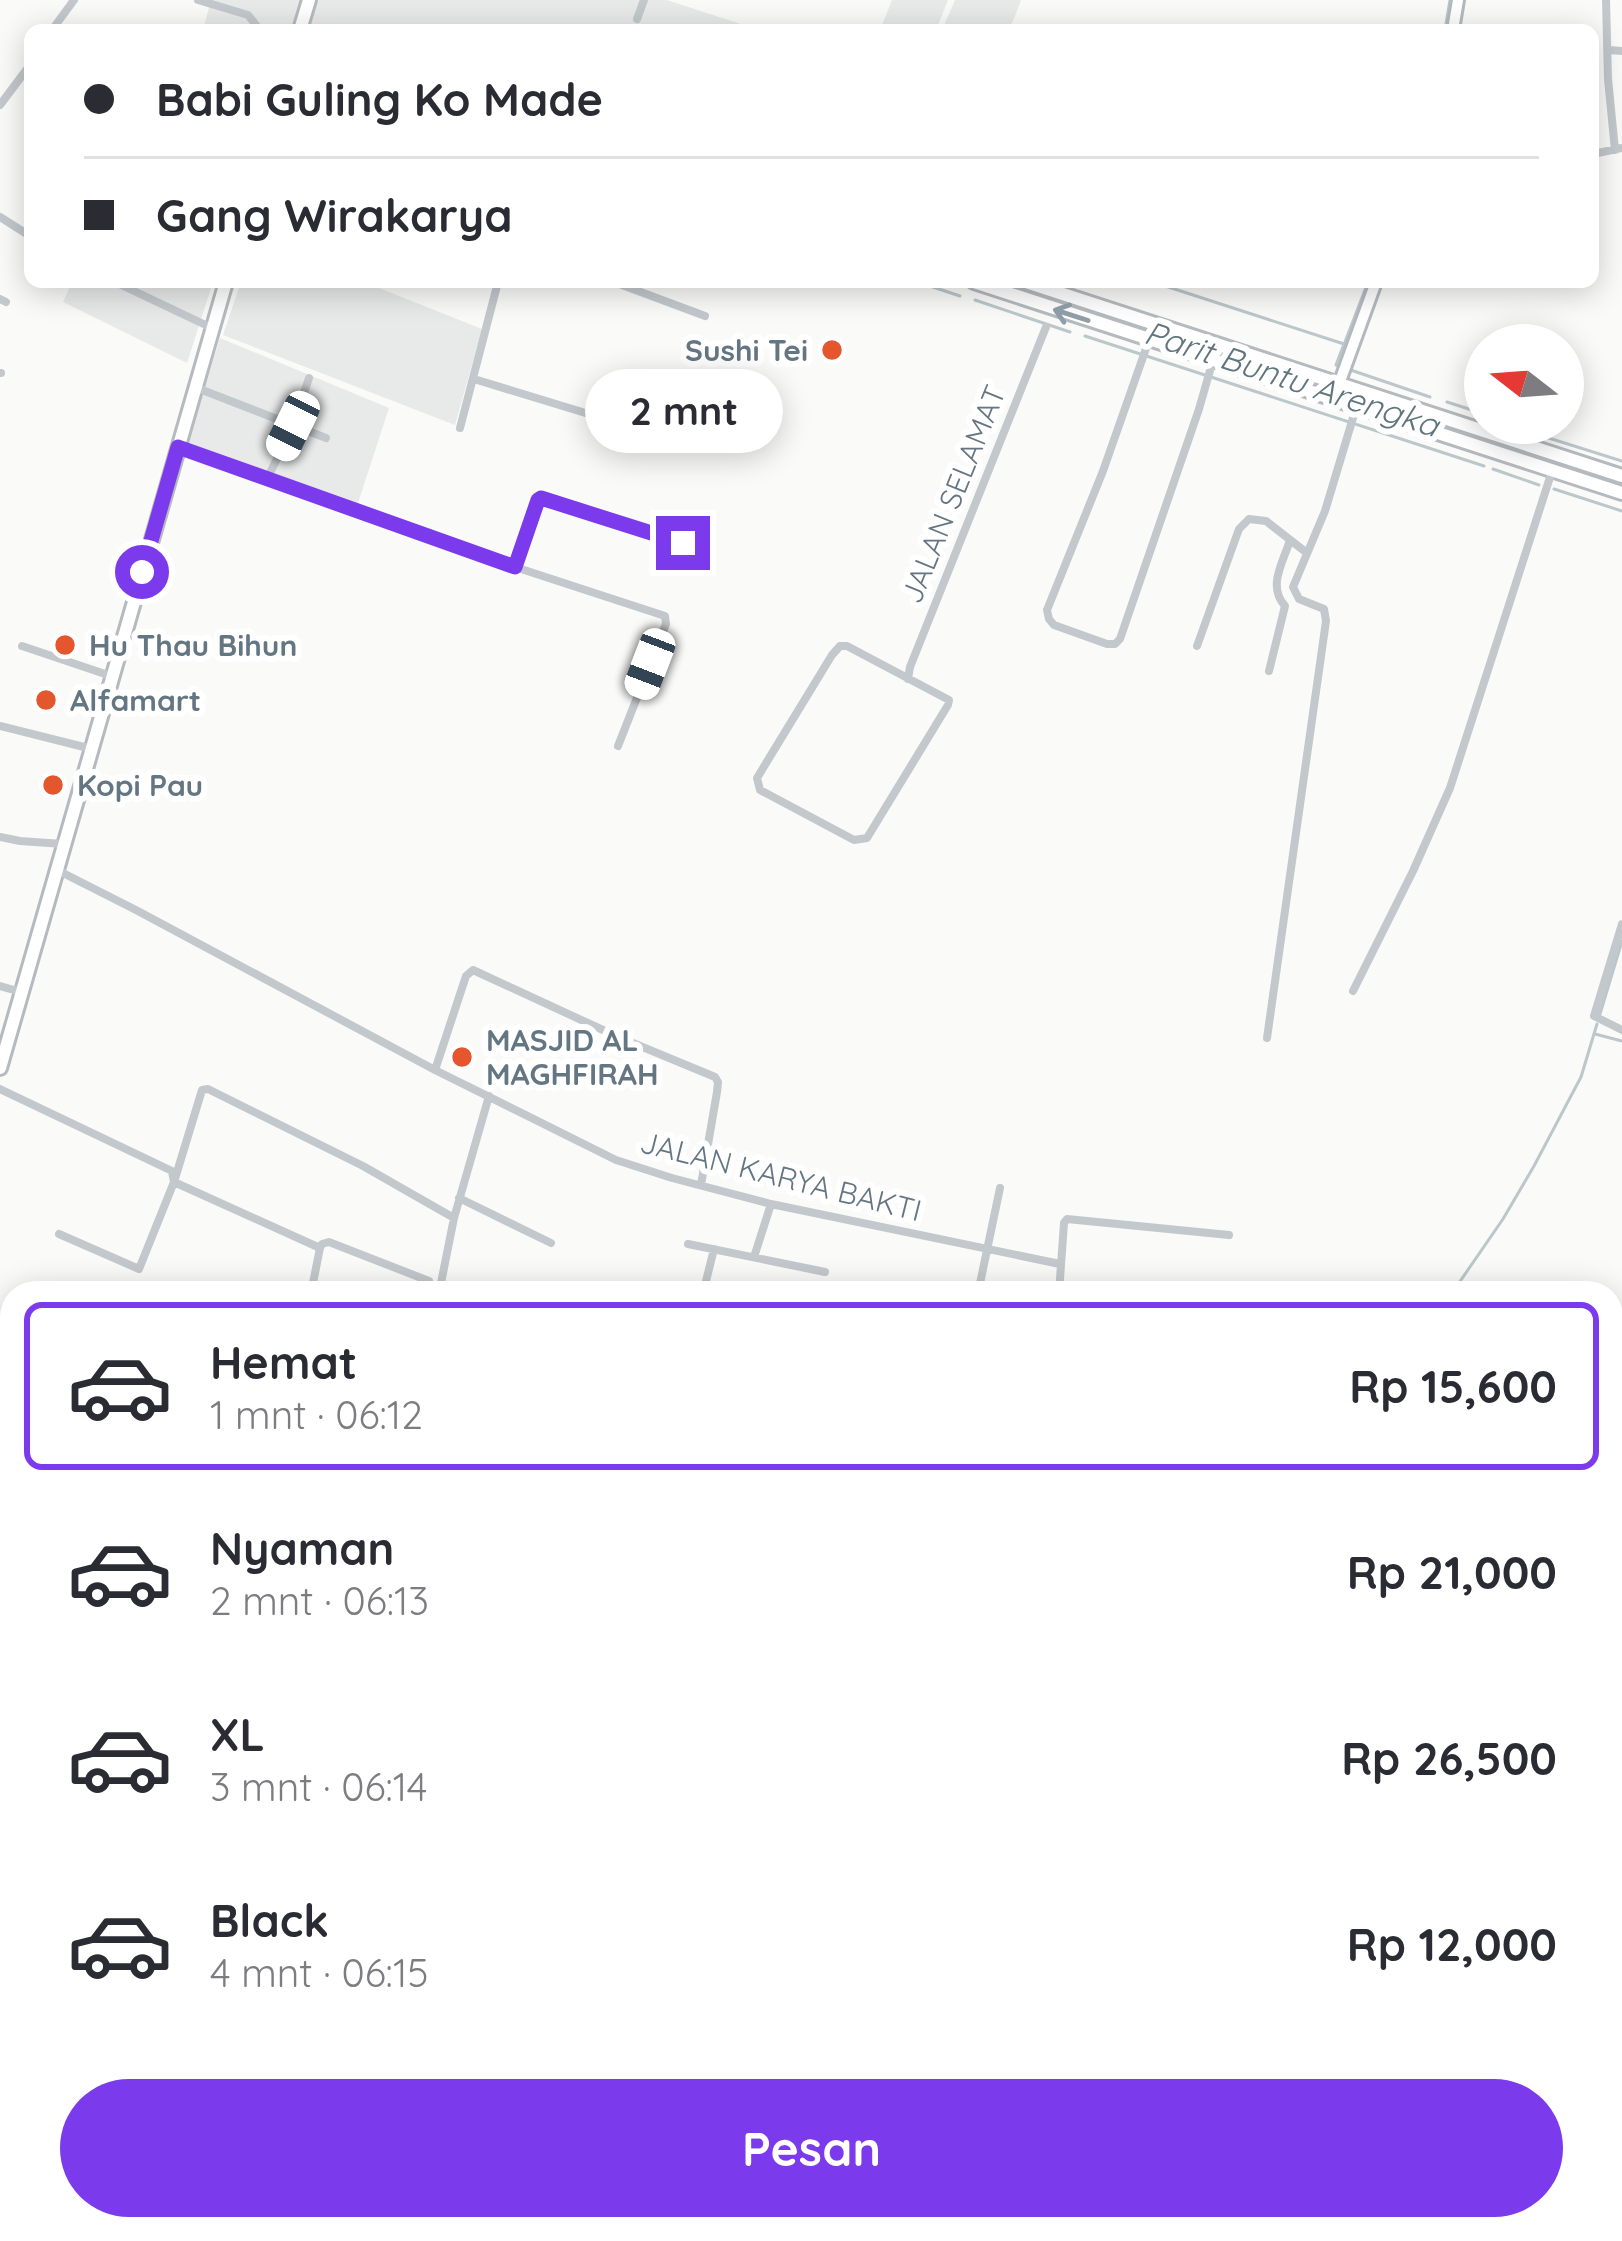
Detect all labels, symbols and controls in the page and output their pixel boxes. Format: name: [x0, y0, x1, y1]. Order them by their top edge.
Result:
text: Babi Guling Ko Made: [156, 71, 603, 127]
text: Gang Wirakarya: [156, 187, 513, 243]
one-way arrow: [1053, 302, 1091, 324]
water label: Parit Buntu Arengka: [1140, 311, 1446, 446]
north arrow: [1464, 324, 1584, 444]
map controls: [1464, 324, 1584, 444]
place label: Sushi Tei: [685, 331, 808, 369]
marker: Sushi Tei: [819, 337, 845, 363]
callout: 2 mnt: [584, 369, 782, 453]
street label: JALAN SELAMAT: [892, 379, 1014, 609]
car: [261, 386, 325, 466]
text: 2 mnt: [630, 386, 738, 435]
route end: [656, 516, 710, 570]
route start: [115, 545, 169, 599]
car: [620, 624, 680, 704]
place label: Hu Thau Bihun: [89, 626, 297, 664]
marker: Hu Thau Bihun: [52, 632, 78, 658]
place label: Alfamart: [70, 681, 201, 719]
marker: Alfamart: [33, 687, 59, 713]
place label: Kopi Pau: [77, 766, 203, 804]
marker: Kopi Pau: [40, 772, 66, 798]
place label: MASJID AL MAGHFIRAH: [486, 1021, 659, 1093]
marker: MASJID AL MAGHFIRAH: [449, 1044, 475, 1070]
street label: JALAN KARYA BAKTI: [636, 1123, 926, 1229]
icon: car: [66, 1332, 174, 1440]
text: Hemat: [210, 1334, 357, 1390]
text: Rp 15,600: [1349, 1358, 1557, 1414]
text: 1 mnt · 06:12: [210, 1390, 423, 1439]
icon: car: [66, 1518, 174, 1626]
text: Nyaman: [210, 1520, 394, 1576]
text: Rp 21,000: [1347, 1544, 1557, 1600]
text: 2 mnt · 06:13: [210, 1576, 429, 1625]
icon: car: [66, 1704, 174, 1812]
text: XL: [210, 1706, 265, 1762]
text: Rp 26,500: [1341, 1730, 1557, 1786]
text: 3 mnt · 06:14: [210, 1762, 427, 1811]
icon: car: [66, 1890, 174, 1998]
text: Black: [210, 1892, 329, 1948]
text: Rp 12,000: [1347, 1916, 1557, 1972]
text: 4 mnt · 06:15: [210, 1948, 429, 1997]
button: Pesan: [60, 2079, 1563, 2217]

